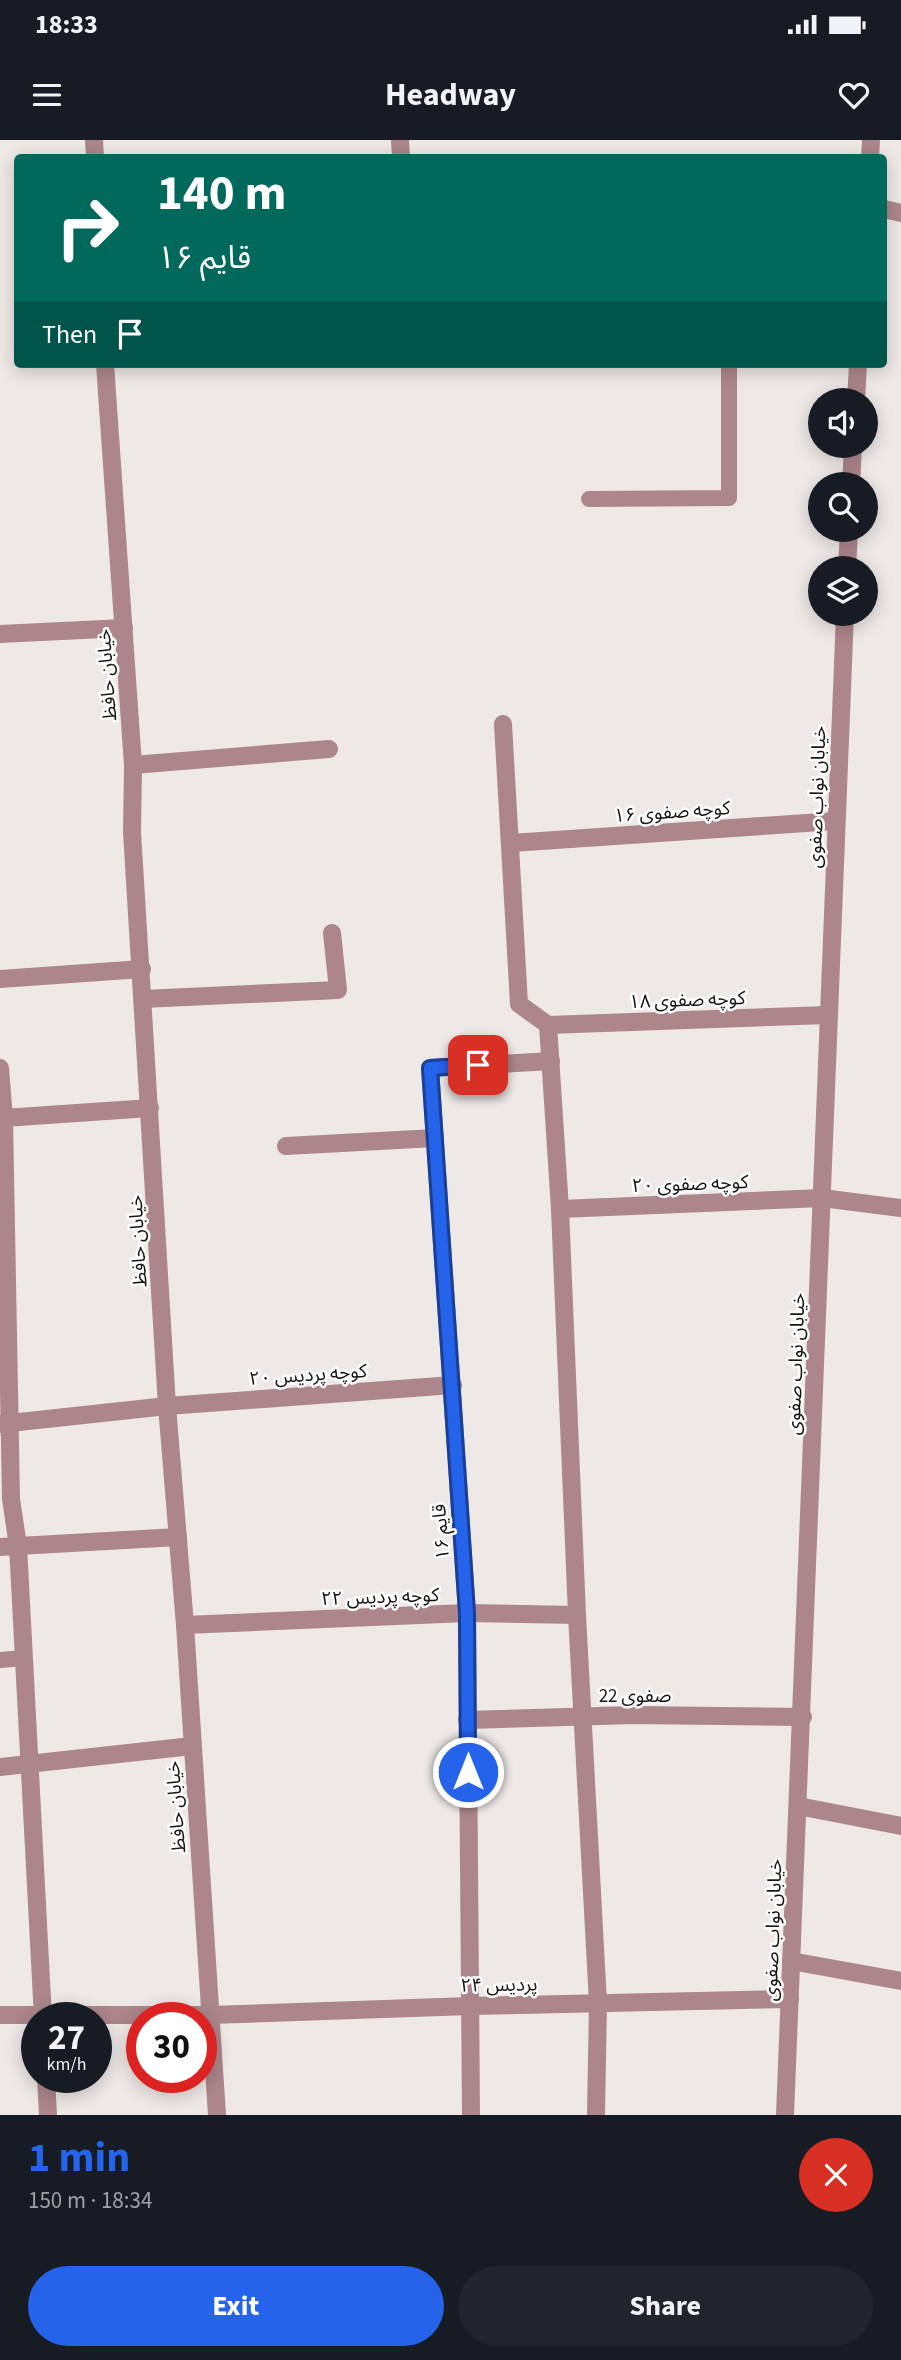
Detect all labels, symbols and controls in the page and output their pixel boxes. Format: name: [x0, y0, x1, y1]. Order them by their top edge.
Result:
text: 18:33: [35, 6, 98, 43]
text: Headway: [385, 72, 516, 118]
icon: menu: [28, 76, 66, 114]
icon: heart: [835, 76, 873, 114]
text: 140 m: [157, 159, 286, 229]
icon: right: [42, 182, 133, 273]
text: قایم ۱۶: [157, 235, 251, 281]
icon: arrive: [111, 315, 149, 353]
text: Then: [42, 316, 97, 353]
map controls: [808, 388, 878, 626]
button: sound: [808, 388, 878, 458]
button: search: [808, 472, 878, 542]
button: layers: [808, 556, 878, 626]
street label: خیابان حافظ: [91, 628, 124, 722]
street label: خیابان نواب صفوی: [802, 725, 833, 869]
street label: کوچه صفوی ۱۶: [613, 795, 732, 830]
street label: کوچه صفوی ۱۸: [628, 985, 747, 1016]
pin: [448, 1035, 508, 1095]
icon: arrive: [459, 1046, 497, 1084]
street label: کوچه صفوی ۲۰: [631, 1169, 750, 1200]
street label: خیابان حافظ: [123, 1194, 154, 1288]
street label: خیابان نواب صفوی: [781, 1292, 812, 1436]
street label: کوچه پردیس ۲۰: [248, 1358, 369, 1393]
street label: قایم ۱۶: [426, 1503, 457, 1561]
street label: کوچه پردیس ۲۲: [321, 1582, 441, 1613]
street label: صفوی 22: [599, 1683, 671, 1710]
position arrow: [431, 1735, 505, 1809]
street label: خیابان حافظ: [160, 1760, 193, 1854]
street label: خیابان نواب صفوی: [758, 1858, 789, 2002]
street label: پردیس ۲۴: [460, 1971, 538, 2000]
speed limit sign: 30: [126, 2002, 217, 2093]
text: 27: [48, 2013, 85, 2063]
text: km/h: [47, 2052, 86, 2077]
text: 1 min: [28, 2128, 130, 2188]
button: close: [799, 2138, 873, 2212]
text: 150 m · 18:34: [28, 2184, 152, 2217]
button: Exit: [28, 2266, 444, 2346]
button: Share: [458, 2266, 873, 2346]

